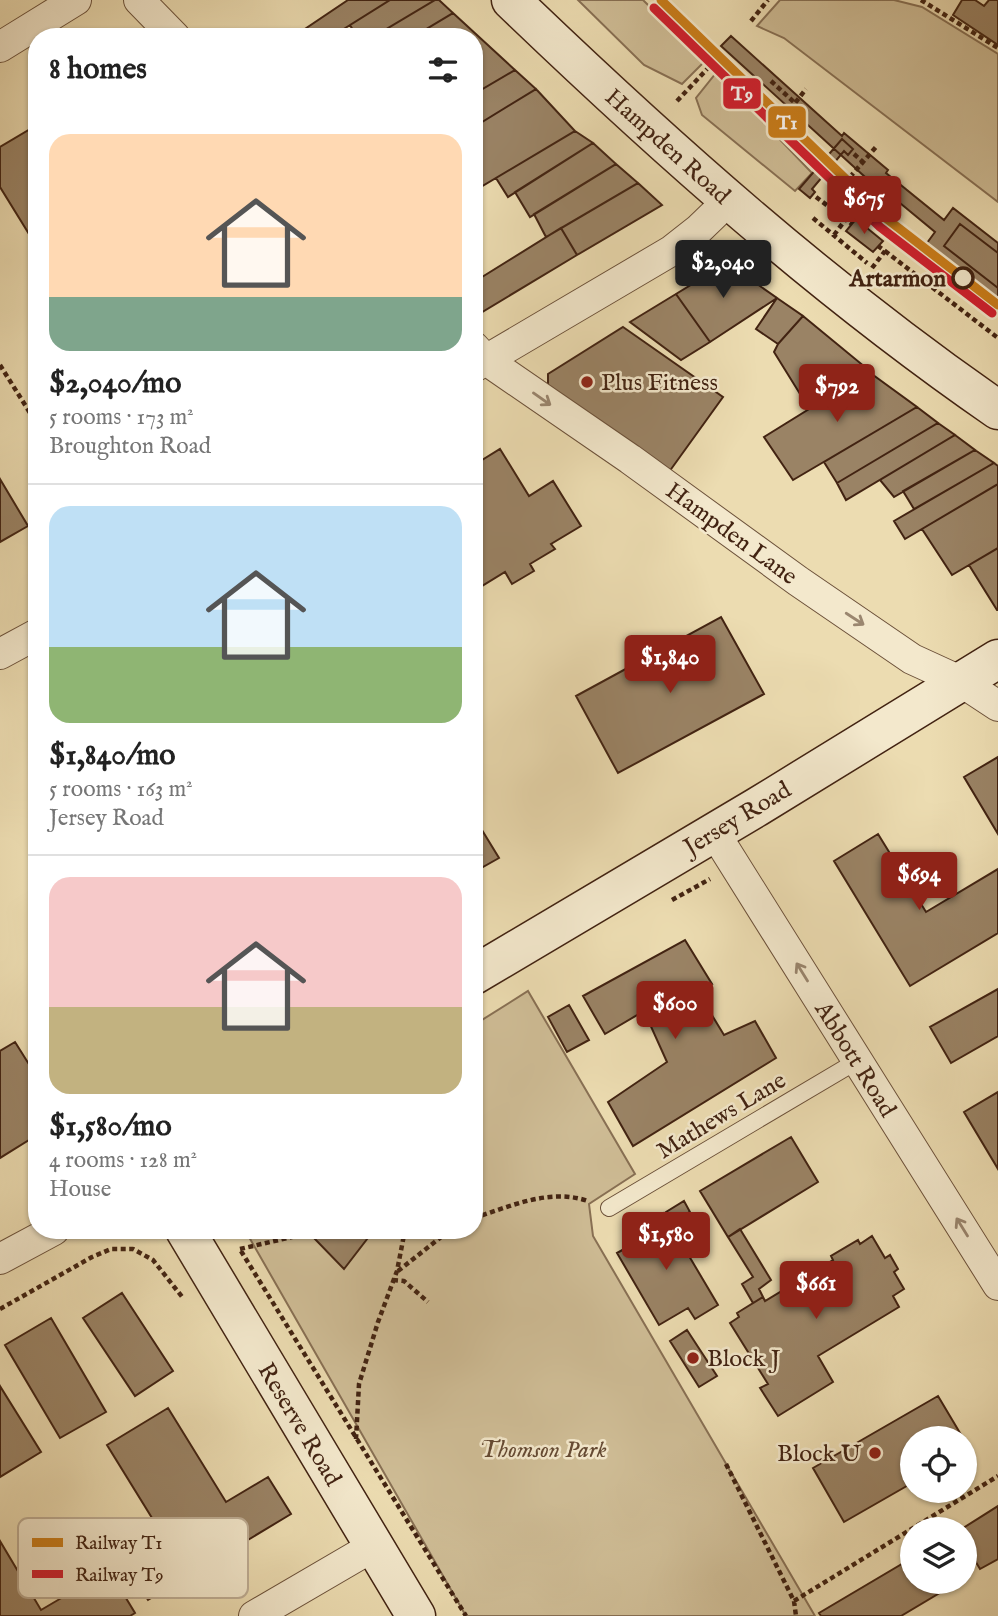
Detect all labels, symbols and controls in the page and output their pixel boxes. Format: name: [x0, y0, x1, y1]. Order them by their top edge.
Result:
text: 8 homes: [49, 51, 147, 89]
icon: filters: [424, 51, 462, 89]
line badge: T9: [722, 77, 762, 110]
street label: Hampden Road: [598, 83, 736, 212]
text: T9: [730, 83, 753, 107]
line badge: T1: [767, 105, 807, 139]
text: T1: [776, 112, 797, 136]
pin: $675: [823, 176, 905, 236]
icon: home: [193, 180, 319, 306]
text: $675: [843, 184, 885, 213]
pin: $2,040: [666, 240, 780, 300]
text: $2,040: [691, 248, 755, 277]
place label: Artarmon: [848, 264, 946, 295]
marker: Artarmon: [952, 267, 974, 289]
pin: $792: [796, 364, 878, 424]
text: $2,040/mo: [49, 365, 181, 403]
place label: Plus Fitness: [601, 368, 718, 399]
text: $792: [815, 372, 859, 401]
marker: Plus Fitness: [579, 374, 595, 390]
one-way arrow: [532, 392, 552, 406]
text: 5 rooms · 173 m²: [49, 403, 194, 432]
text: Broughton Road: [49, 432, 211, 461]
street label: Hampden Lane: [659, 476, 803, 592]
icon: home: [193, 552, 319, 678]
one-way arrow: [845, 611, 864, 626]
pin: $1,840: [613, 636, 727, 695]
text: $1,840: [640, 643, 700, 672]
text: $1,840/mo: [49, 737, 175, 775]
text: 5 rooms · 163 m²: [49, 775, 193, 804]
street label: Jersey Road: [676, 775, 797, 865]
text: Jersey Road: [49, 804, 164, 833]
pin: $694: [878, 852, 960, 912]
text: $694: [897, 860, 941, 889]
icon: home: [193, 923, 319, 1049]
one-way arrow: [794, 963, 808, 983]
pin: $600: [634, 982, 716, 1041]
text: $600: [652, 989, 698, 1018]
street label: Abbott Road: [806, 995, 903, 1124]
street label: Mathews Lane: [651, 1066, 792, 1167]
text: $1,580/mo: [49, 1108, 172, 1146]
text: 4 rooms · 128 m²: [49, 1146, 197, 1175]
text: House: [49, 1175, 111, 1204]
pin: $1,580: [609, 1212, 723, 1272]
one-way arrow: [954, 1218, 968, 1238]
text: $1,580: [638, 1220, 694, 1249]
pin: $661: [775, 1262, 857, 1321]
text: $661: [796, 1269, 836, 1298]
place label: Block J: [707, 1344, 781, 1375]
marker: Block J: [685, 1350, 701, 1366]
street label: Reserve Road: [250, 1357, 348, 1492]
map controls: [900, 1426, 977, 1594]
button: locate: [900, 1426, 977, 1503]
park label: Thomson Park: [479, 1435, 607, 1466]
place label: Block U: [777, 1439, 862, 1470]
marker: Block U: [867, 1445, 883, 1461]
button: layers: [900, 1517, 977, 1594]
legend: [18, 1518, 248, 1598]
text: Railway T1: [75, 1532, 162, 1556]
text: Railway T9: [75, 1564, 164, 1588]

